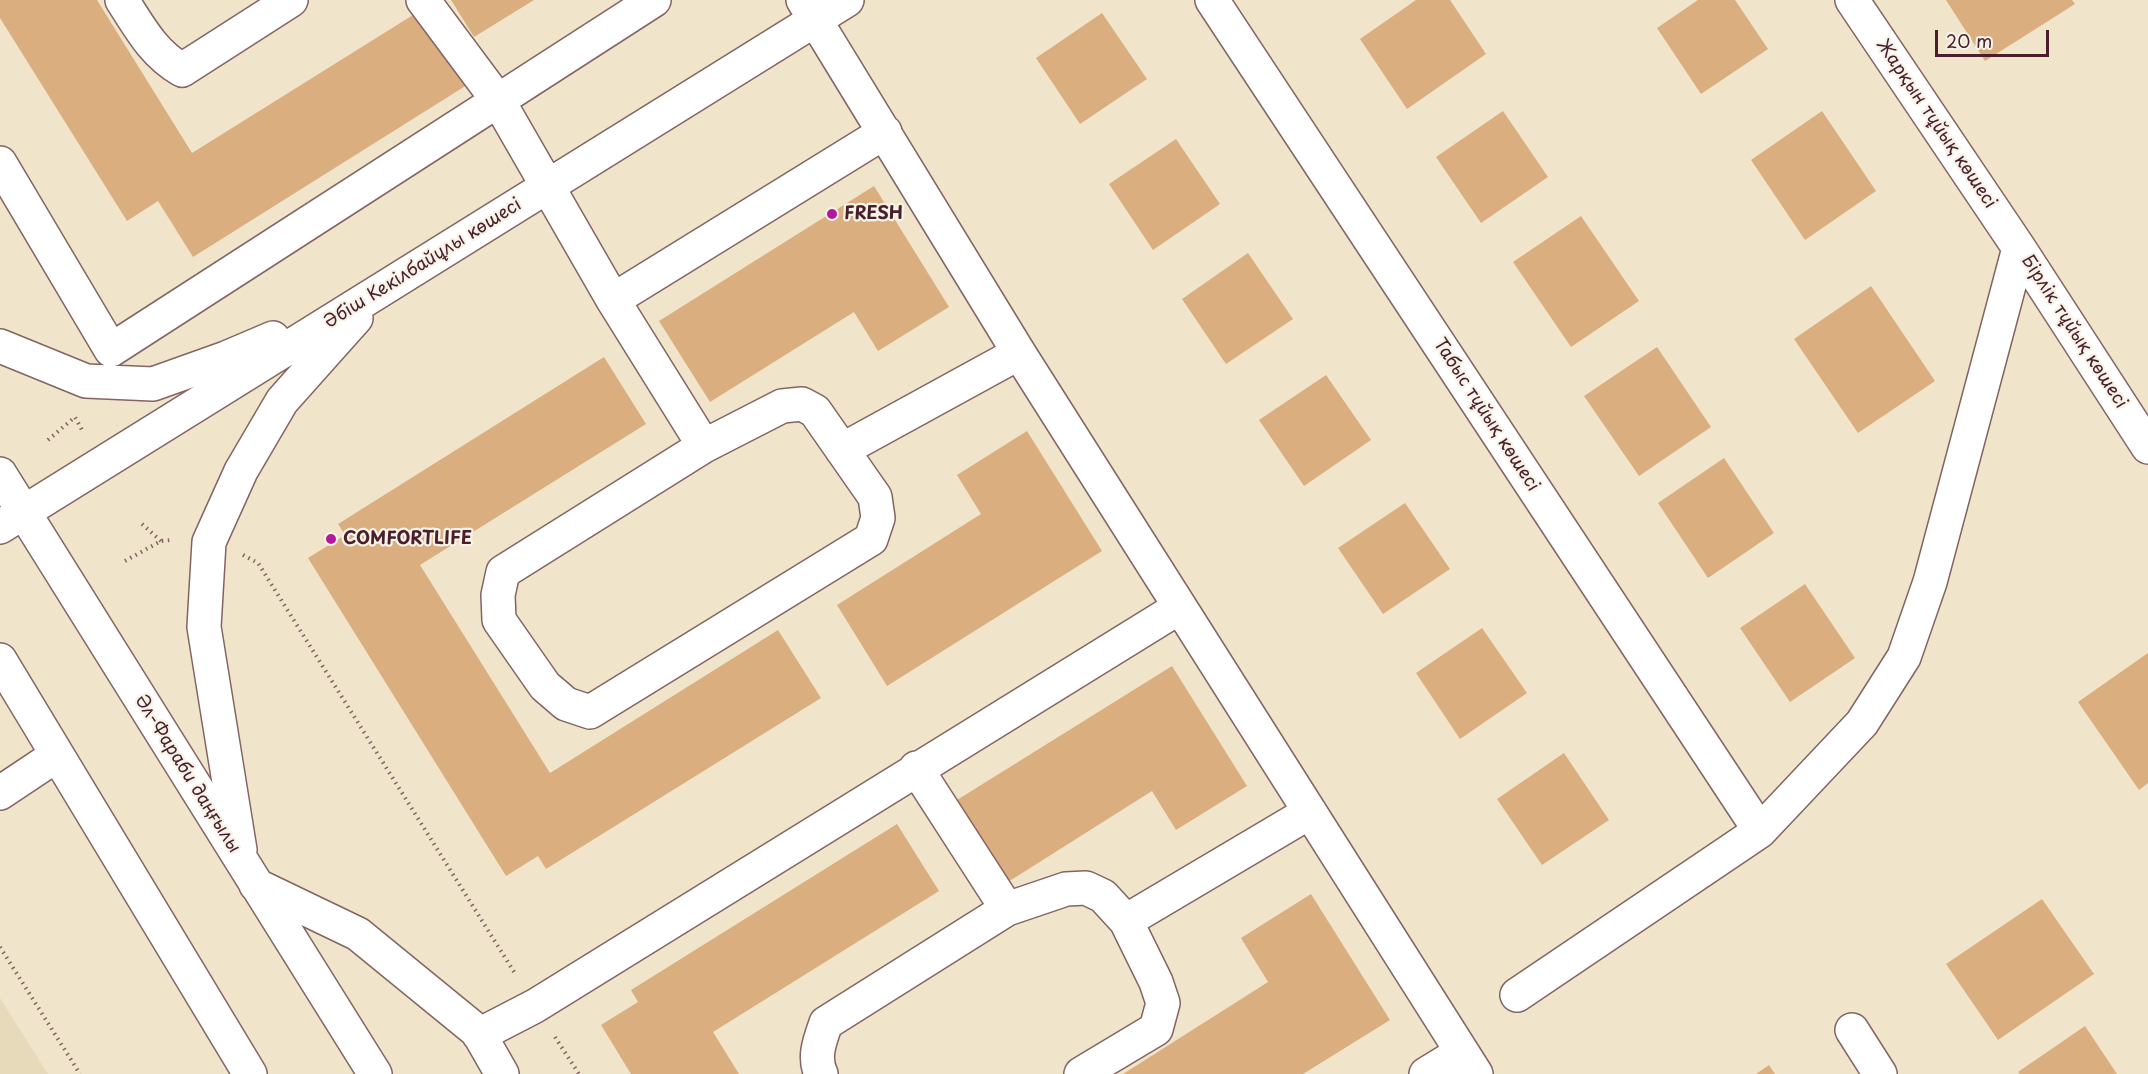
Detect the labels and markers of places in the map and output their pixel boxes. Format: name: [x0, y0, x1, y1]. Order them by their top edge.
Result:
place label: FRESH: [844, 203, 903, 225]
marker: FRESH: [825, 207, 839, 221]
place label: COMFORTLIFE: [343, 528, 472, 550]
marker: COMFORTLIFE: [324, 532, 338, 546]

